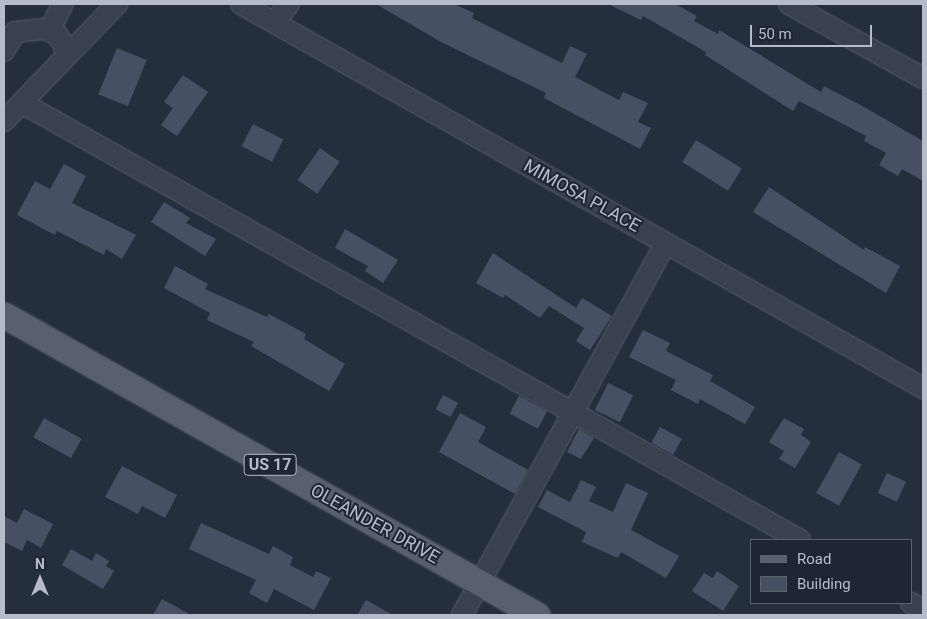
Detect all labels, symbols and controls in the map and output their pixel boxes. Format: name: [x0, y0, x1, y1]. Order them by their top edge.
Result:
scale bar: [752, 15, 874, 47]
text: 50 m: [758, 25, 792, 43]
street label: MIMOSA PLACE: [520, 155, 644, 237]
road number: US 17: [242, 452, 298, 478]
street label: OLEANDER DRIVE: [307, 480, 443, 568]
legend: [750, 539, 912, 604]
text: Road: [797, 550, 831, 568]
north arrow: [15, 554, 65, 604]
text: N: [35, 556, 45, 572]
text: Building: [797, 575, 851, 593]

